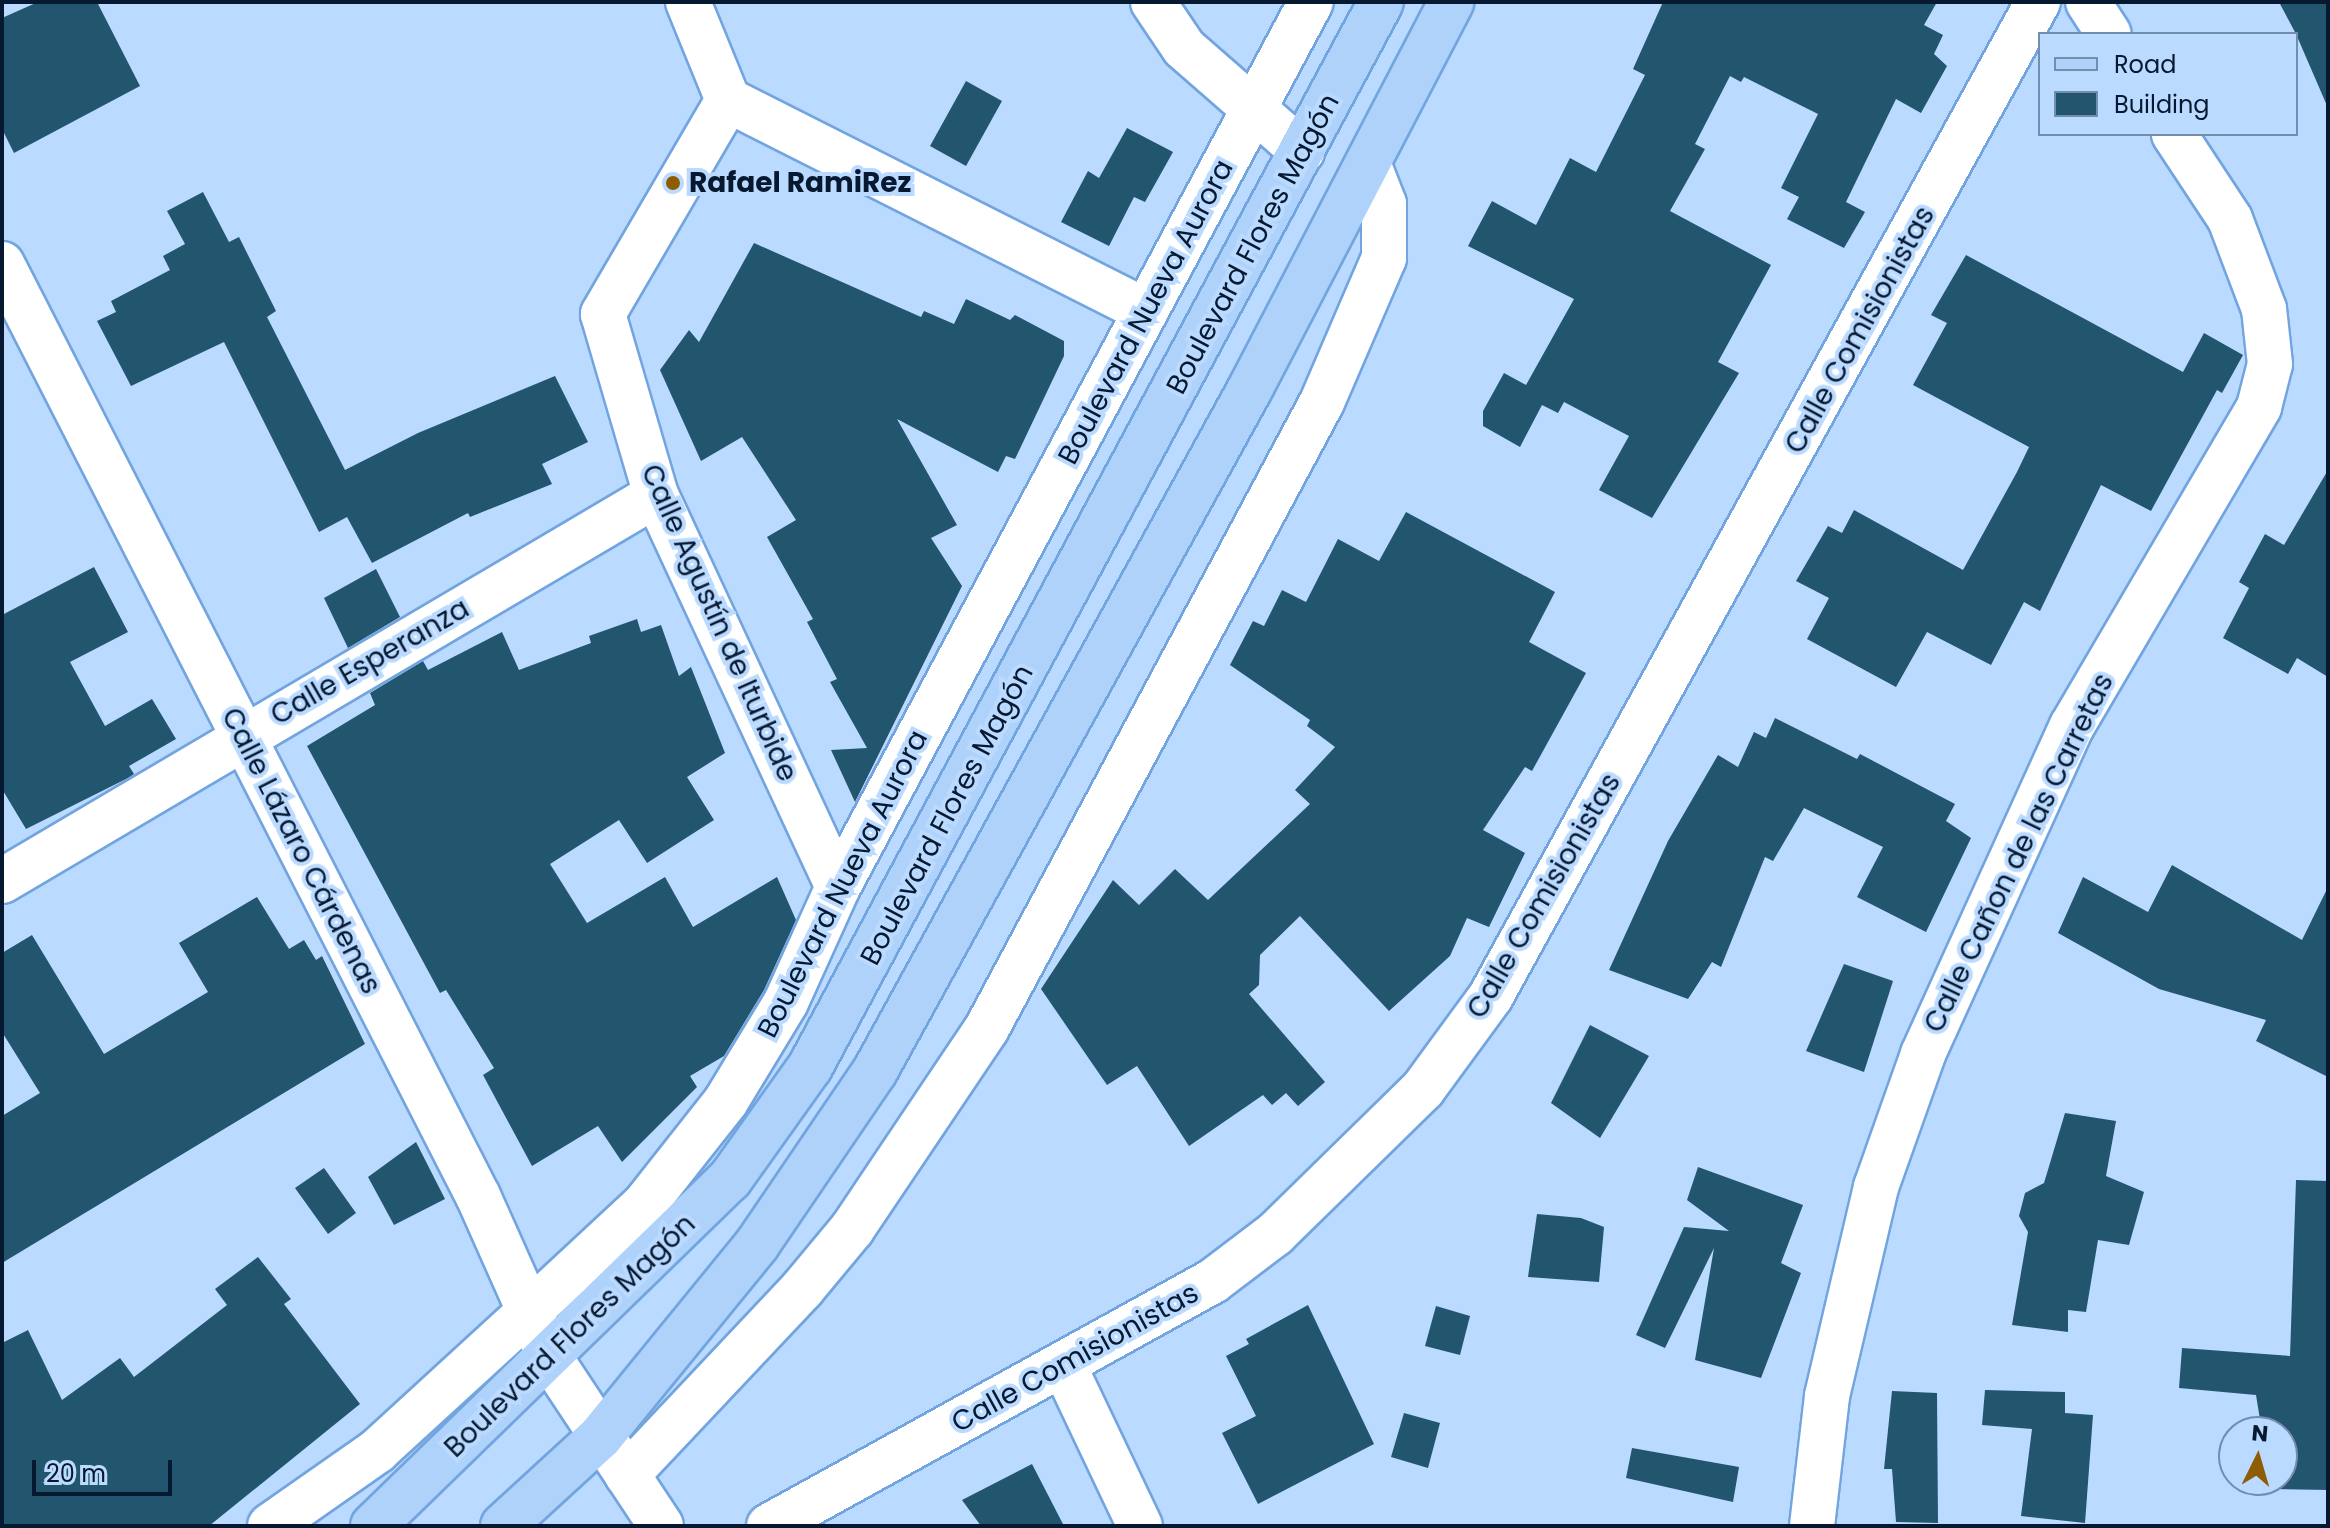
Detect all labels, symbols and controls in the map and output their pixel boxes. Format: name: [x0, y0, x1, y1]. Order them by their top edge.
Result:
legend: [2038, 32, 2298, 136]
text: Road: [2114, 48, 2176, 81]
street label: Boulevard Flores Magón: [1159, 88, 1347, 400]
text: Building: [2114, 88, 2210, 121]
street label: Boulevard Nueva Aurora: [1051, 154, 1241, 470]
place label: Rafael RamiRez: [689, 166, 911, 200]
marker: Rafael RamiRez: [664, 174, 682, 192]
street label: Calle Comisionistas: [1778, 201, 1942, 459]
street label: Calle Agustín de Iturbide: [634, 459, 804, 787]
street label: Calle Esperanza: [265, 592, 475, 732]
street label: Boulevard Flores Magón: [853, 659, 1041, 971]
street label: Calle Cañon de las Carretas: [1917, 668, 2121, 1038]
street label: Calle Lázaro Cárdenas: [214, 702, 388, 1000]
street label: Boulevard Nueva Aurora: [751, 725, 935, 1043]
street label: Calle Comisionistas: [1460, 768, 1628, 1024]
street label: Boulevard Flores Magón: [438, 1207, 702, 1465]
street label: Calle Comisionistas: [946, 1276, 1204, 1440]
north arrow: [2218, 1416, 2298, 1496]
text: N: [2250, 1417, 2270, 1450]
scale bar: [36, 1444, 176, 1494]
text: 20 m: [46, 1457, 106, 1490]

